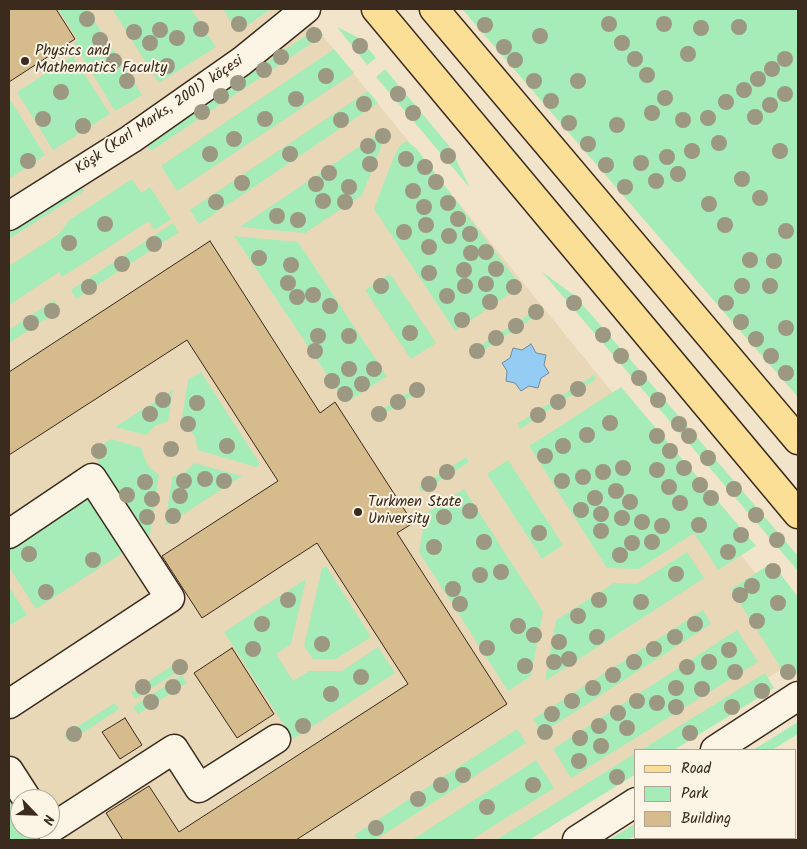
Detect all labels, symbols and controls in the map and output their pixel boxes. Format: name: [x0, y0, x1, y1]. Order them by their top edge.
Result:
place label: Physics and Mathematics Faculty: [35, 43, 167, 78]
street label: Köşk (Karl Marks, 2001) köçesi: [73, 53, 247, 179]
marker: Physics and Mathematics Faculty: [19, 55, 31, 67]
place label: Turkmen State University: [368, 494, 461, 529]
marker: Turkmen State University: [352, 506, 364, 518]
legend: [634, 749, 797, 839]
text: Road: [681, 757, 711, 781]
text: Park: [681, 782, 708, 806]
north arrow: [10, 789, 60, 839]
text: Building: [681, 807, 731, 831]
text: N: [36, 811, 60, 828]

